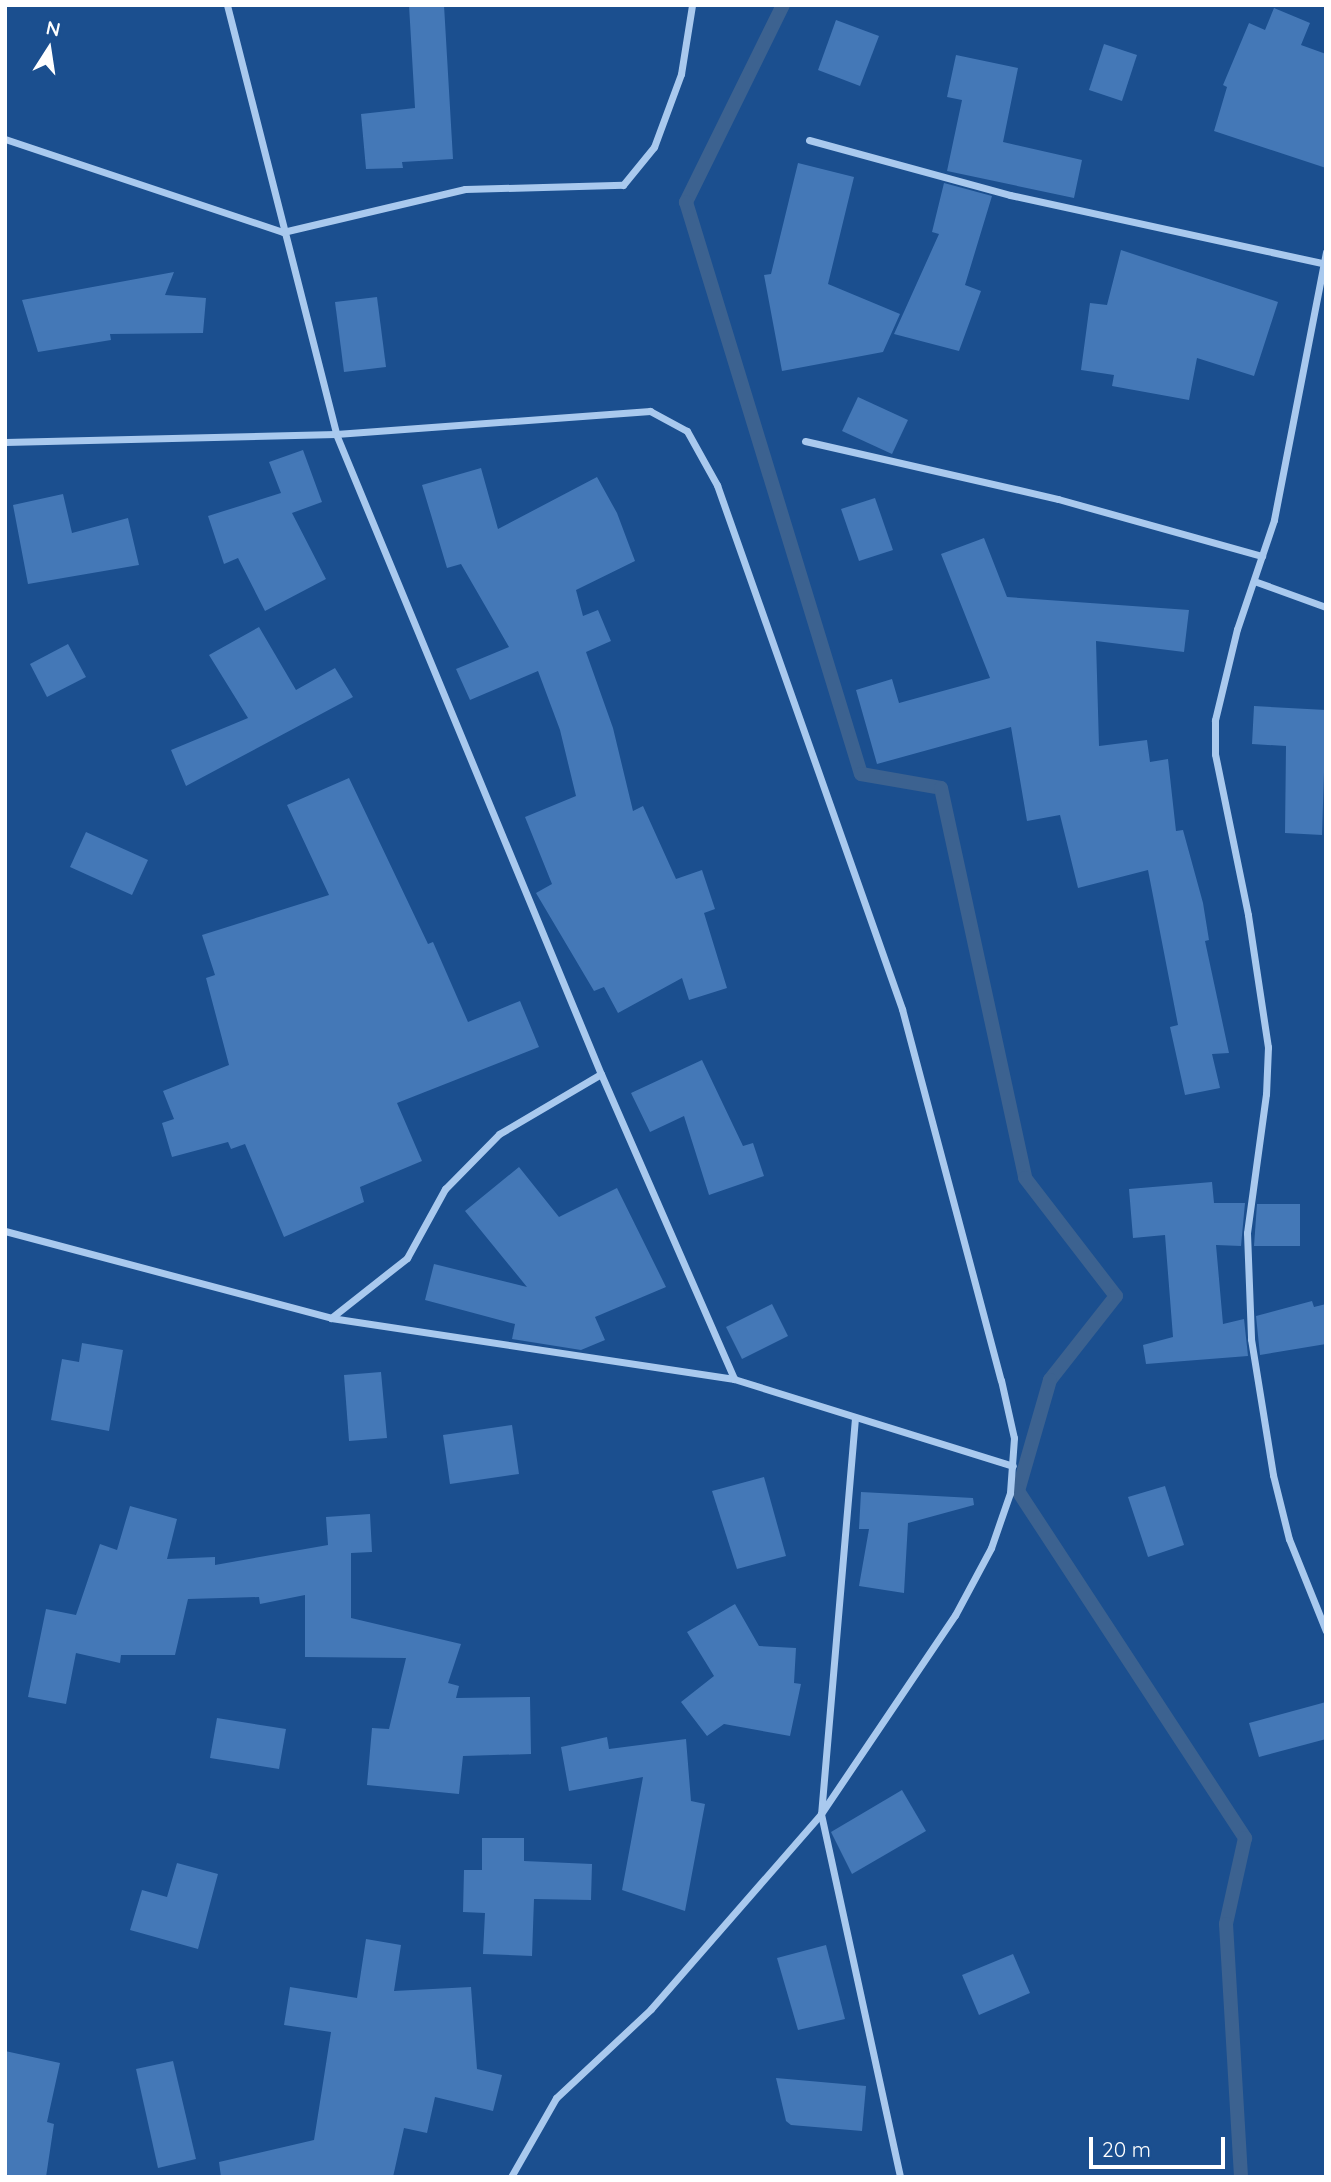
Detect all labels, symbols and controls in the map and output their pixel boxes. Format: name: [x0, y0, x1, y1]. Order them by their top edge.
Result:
north arrow: [14, 14, 84, 84]
text: N: [44, 15, 63, 42]
scale bar: [1093, 2122, 1230, 2166]
text: 20 m: [1102, 2136, 1151, 2162]

